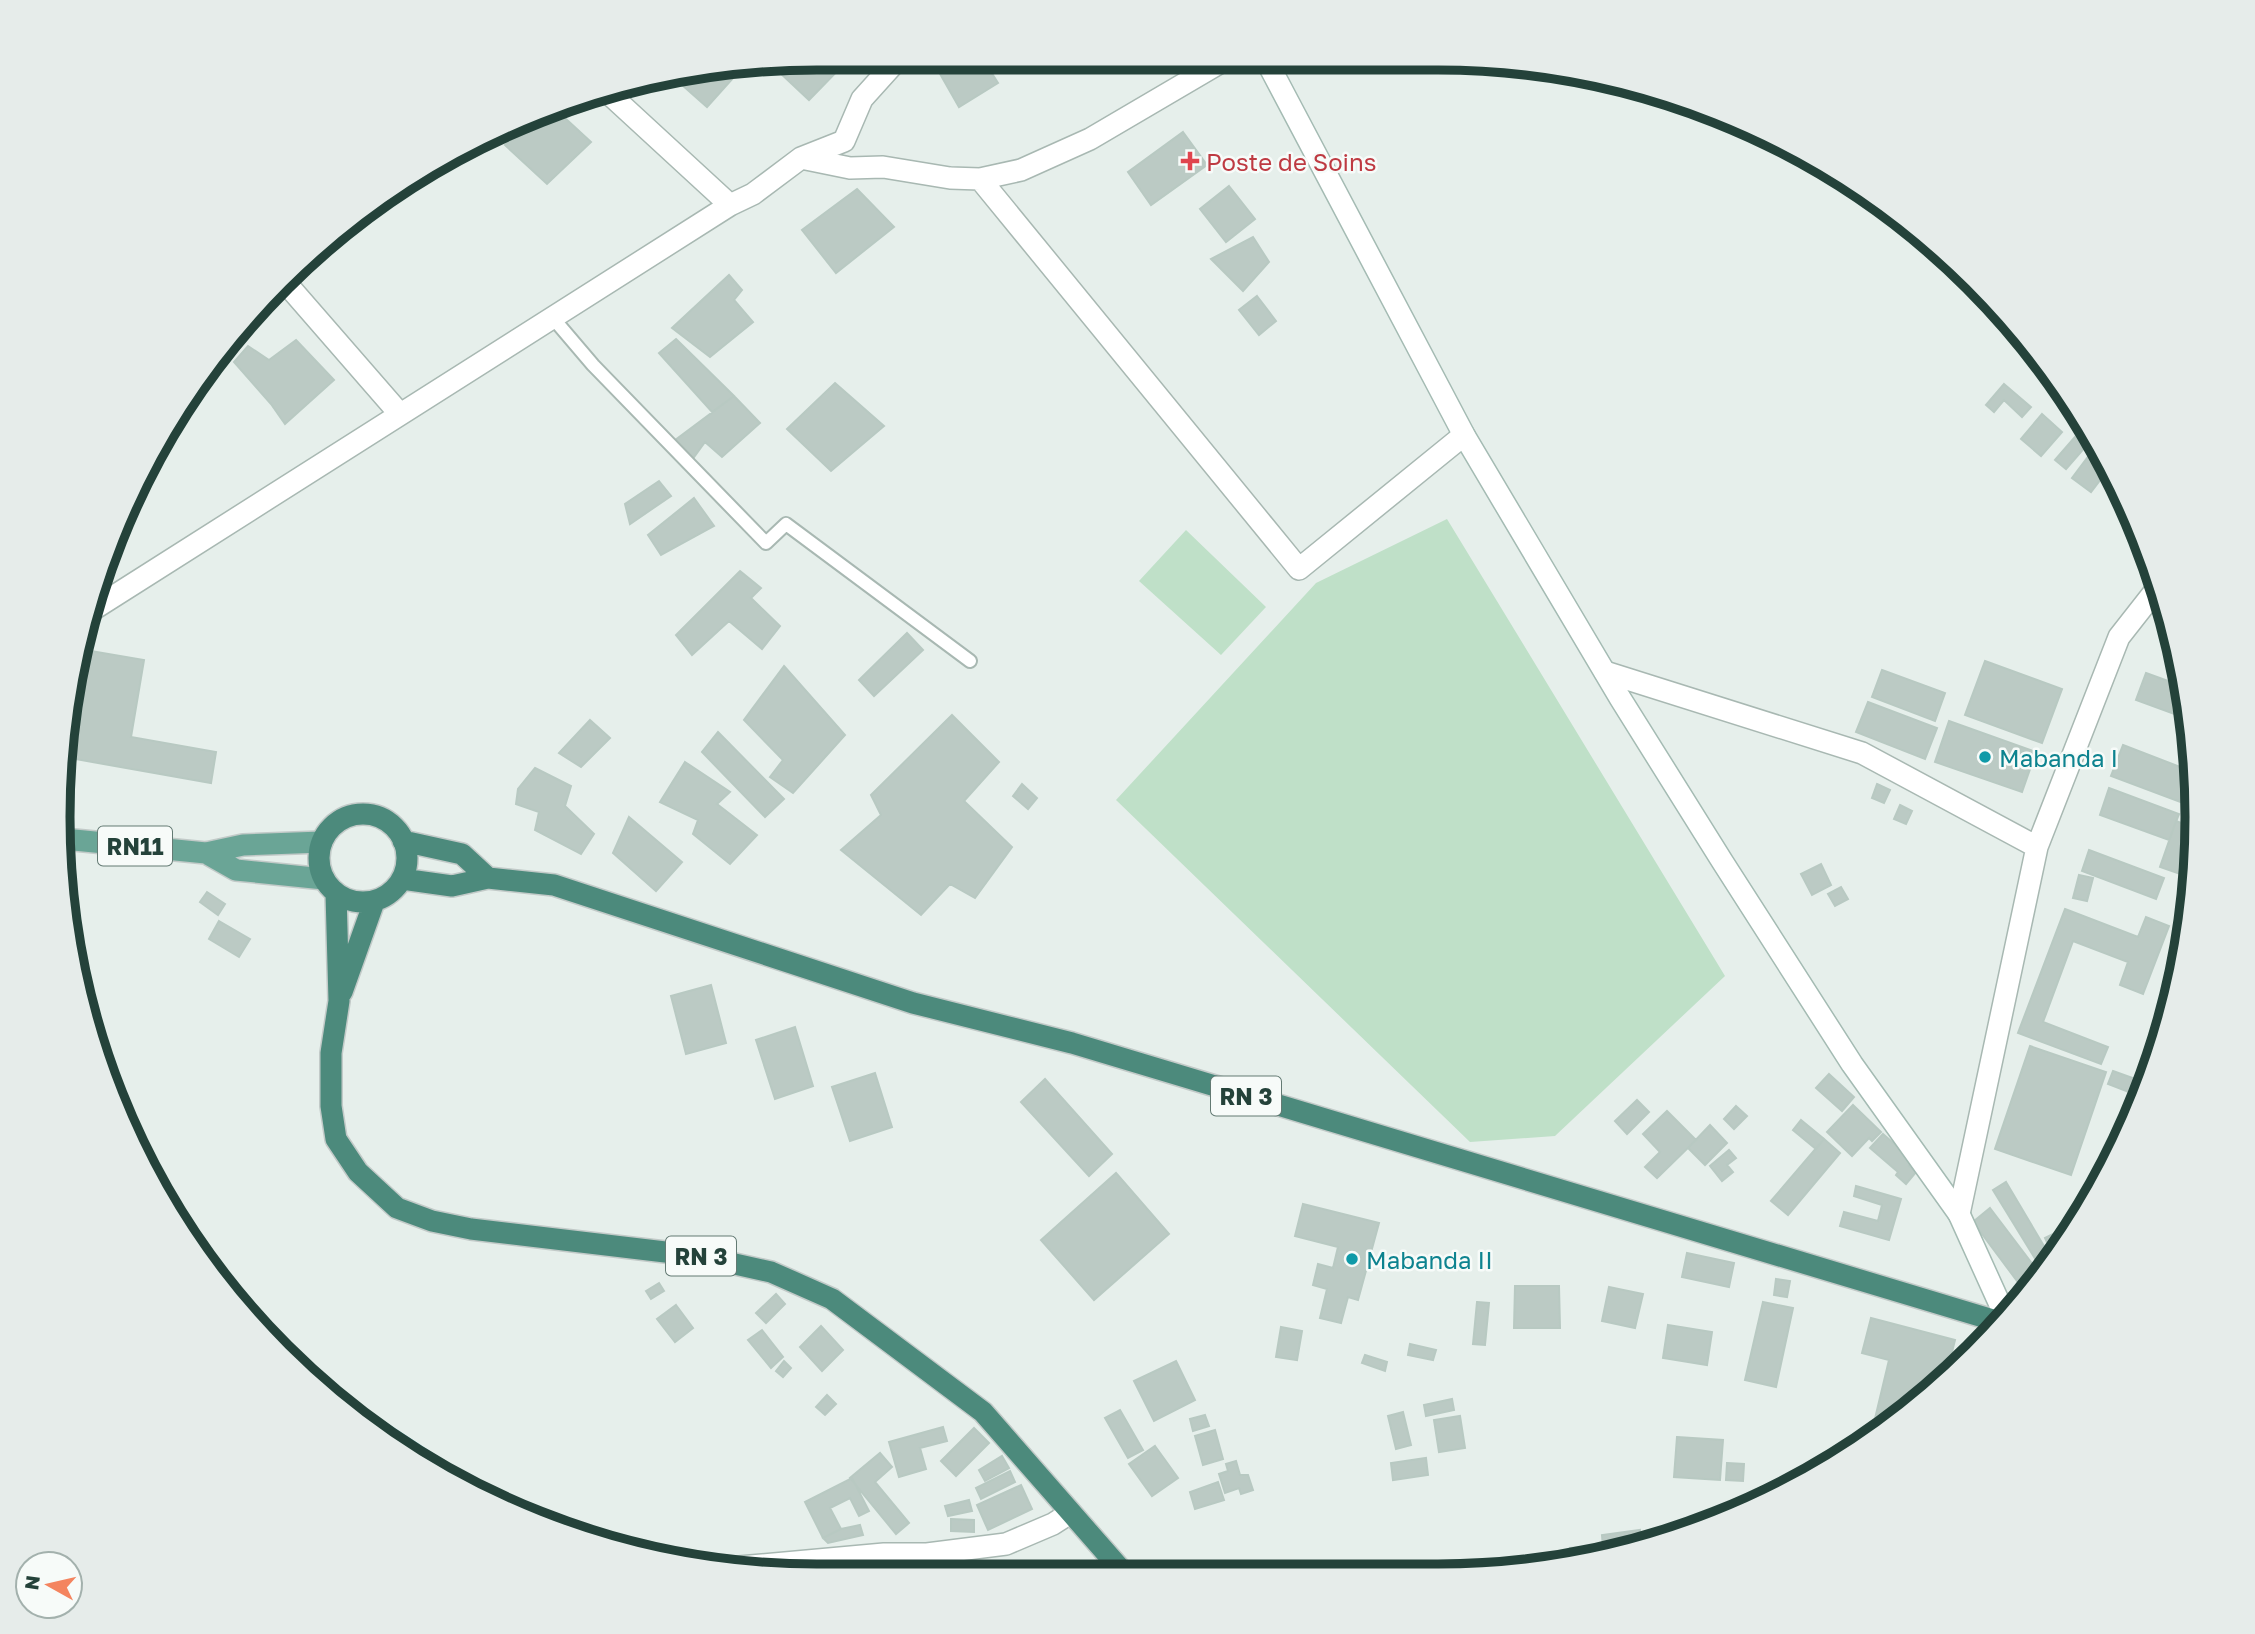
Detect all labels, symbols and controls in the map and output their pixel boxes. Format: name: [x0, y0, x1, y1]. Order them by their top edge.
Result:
place label: Poste de Soins: [1206, 147, 1376, 176]
marker: Poste de Soins: [1180, 151, 1200, 171]
place label: Mabanda I: [1999, 743, 2118, 772]
marker: Mabanda I: [1977, 749, 1993, 765]
road number: RN11: [98, 826, 172, 866]
road number: RN 3: [1211, 1077, 1281, 1116]
road number: RN 3: [666, 1236, 736, 1275]
place label: Mabanda II: [1366, 1245, 1493, 1274]
marker: Mabanda II: [1344, 1251, 1360, 1267]
north arrow: [14, 1550, 84, 1620]
text: N: [19, 1574, 44, 1591]

